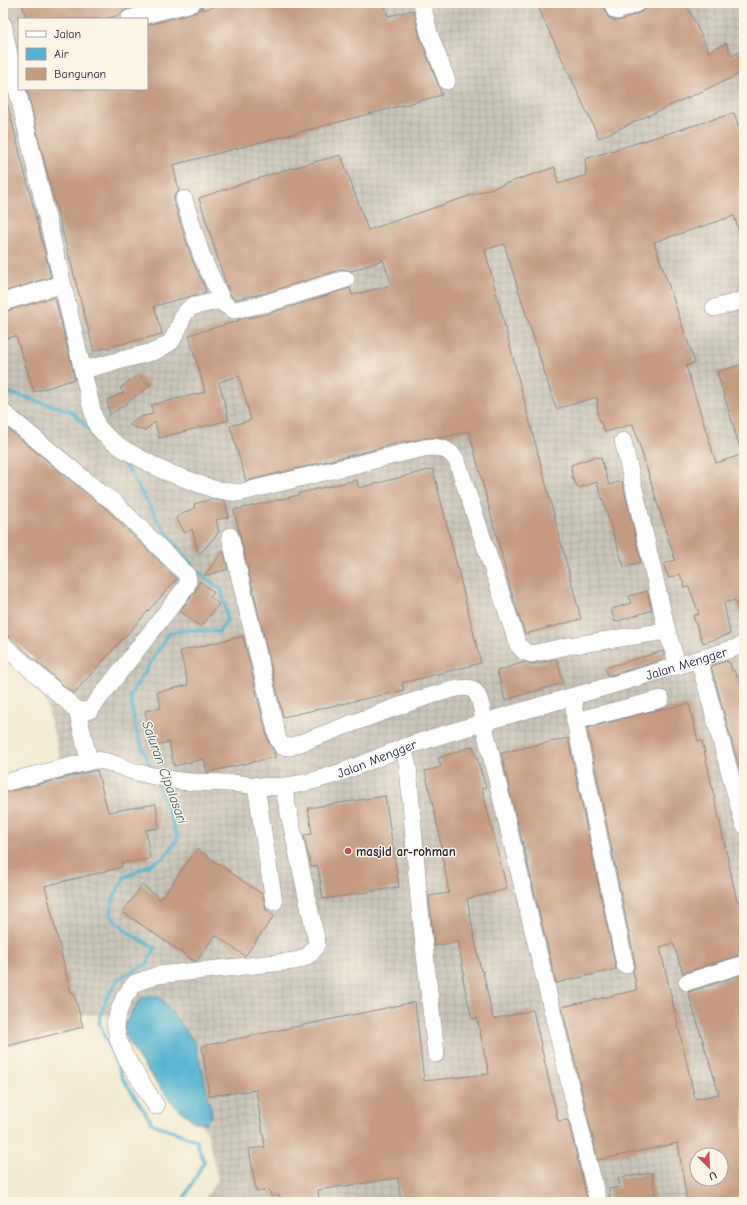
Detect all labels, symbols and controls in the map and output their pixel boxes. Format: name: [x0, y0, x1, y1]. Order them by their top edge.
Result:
legend: [18, 18, 148, 90]
text: Jalan: [54, 27, 81, 41]
text: Air: [54, 47, 69, 61]
text: Bangunan: [54, 67, 106, 81]
street label: Jalan Mengger: [644, 644, 730, 683]
water label: Saluran Cipalasari: [138, 718, 191, 827]
street label: Jalan Mengger: [335, 736, 419, 781]
place label: masjid ar-rohman: [356, 844, 456, 859]
marker: masjid ar-rohman: [343, 846, 353, 856]
north arrow: [689, 1147, 729, 1187]
text: U: [707, 1168, 719, 1183]

